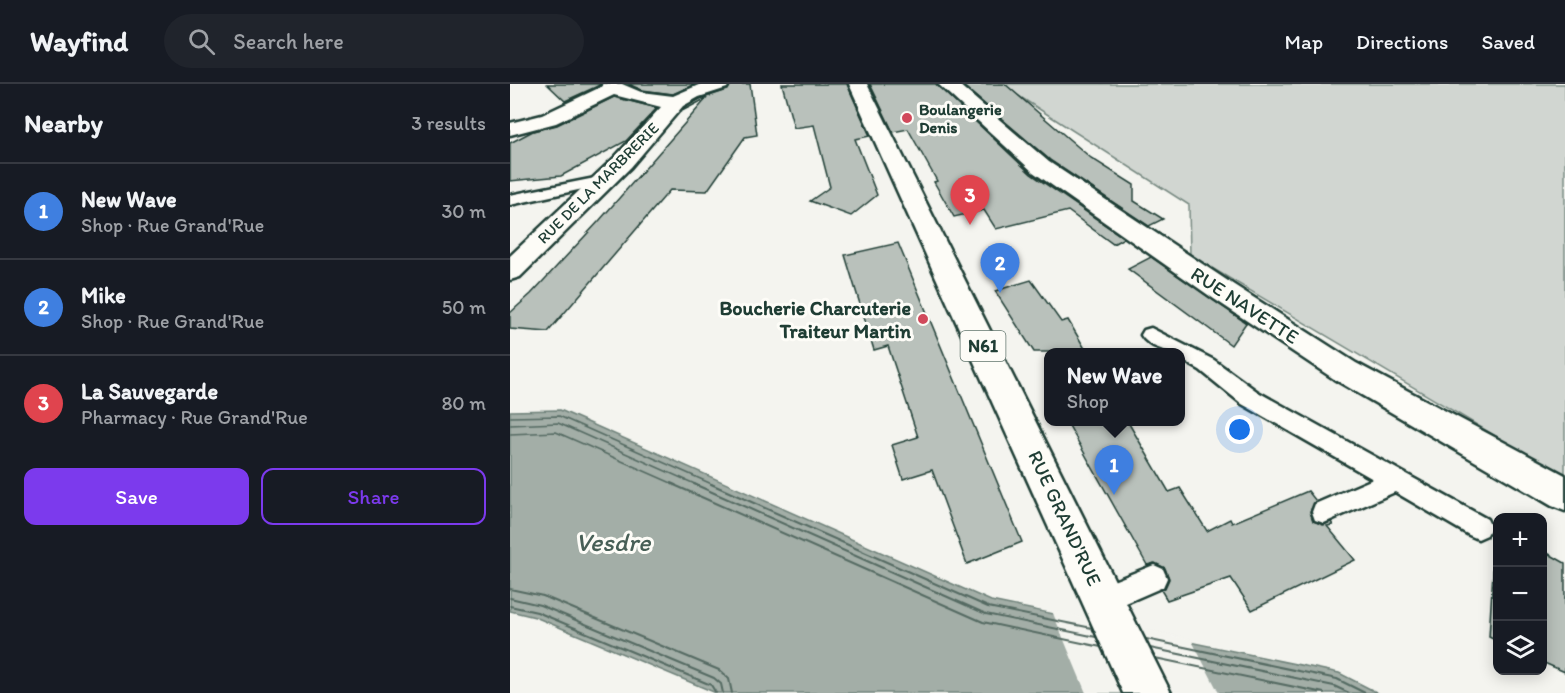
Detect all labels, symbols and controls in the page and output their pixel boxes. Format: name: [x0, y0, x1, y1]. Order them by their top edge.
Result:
search box: [164, 14, 584, 68]
text: Wayfind: [30, 24, 128, 58]
icon: search: [185, 25, 218, 58]
text: Search here: [233, 28, 344, 55]
text: Map: [1285, 29, 1323, 54]
text: Directions: [1356, 29, 1448, 54]
text: Saved: [1481, 29, 1535, 54]
place label: Boulangerie Denis: [919, 100, 1002, 137]
text: Nearby: [24, 107, 103, 139]
text: 3 results: [411, 111, 486, 135]
marker: Boulangerie Denis: [900, 111, 914, 125]
street label: RUE DE LA MARBRERIE: [533, 118, 663, 248]
pin: 3: [950, 176, 990, 225]
text: New Wave: [81, 186, 177, 213]
text: 1: [39, 199, 48, 223]
text: 30 m: [441, 199, 486, 223]
text: Shop · Rue Grand'Rue: [81, 213, 264, 237]
pin: 2: [980, 244, 1020, 293]
street label: RUE NAVETTE: [1187, 261, 1303, 349]
text: Mike: [81, 282, 126, 309]
text: 2: [38, 295, 49, 319]
text: 50 m: [442, 295, 486, 319]
place label: Boucherie Charcuterie Traiteur Martin: [719, 296, 912, 343]
text: Shop · Rue Grand'Rue: [81, 309, 264, 333]
marker: Boucherie Charcuterie Traiteur Martin: [916, 312, 930, 326]
road number: N61: [960, 331, 1006, 361]
popup: [1044, 348, 1185, 426]
text: New Wave: [1067, 362, 1162, 389]
text: La Sauvegarde: [81, 378, 218, 405]
text: Shop: [1067, 389, 1109, 413]
text: 3: [38, 391, 49, 415]
text: 80 m: [441, 391, 486, 415]
text: Pharmacy · Rue Grand'Rue: [81, 405, 308, 429]
your location: [1225, 415, 1254, 444]
street label: RUE GRAND'RUE: [1023, 446, 1107, 590]
pin: 1: [1094, 446, 1134, 495]
button: Save: [24, 468, 249, 525]
button: Share: [261, 468, 486, 525]
map controls: [1493, 513, 1547, 675]
button: +: [1493, 513, 1547, 567]
water label: Vesdre: [576, 526, 652, 558]
button: −: [1493, 567, 1547, 621]
button: layers: [1493, 621, 1547, 675]

